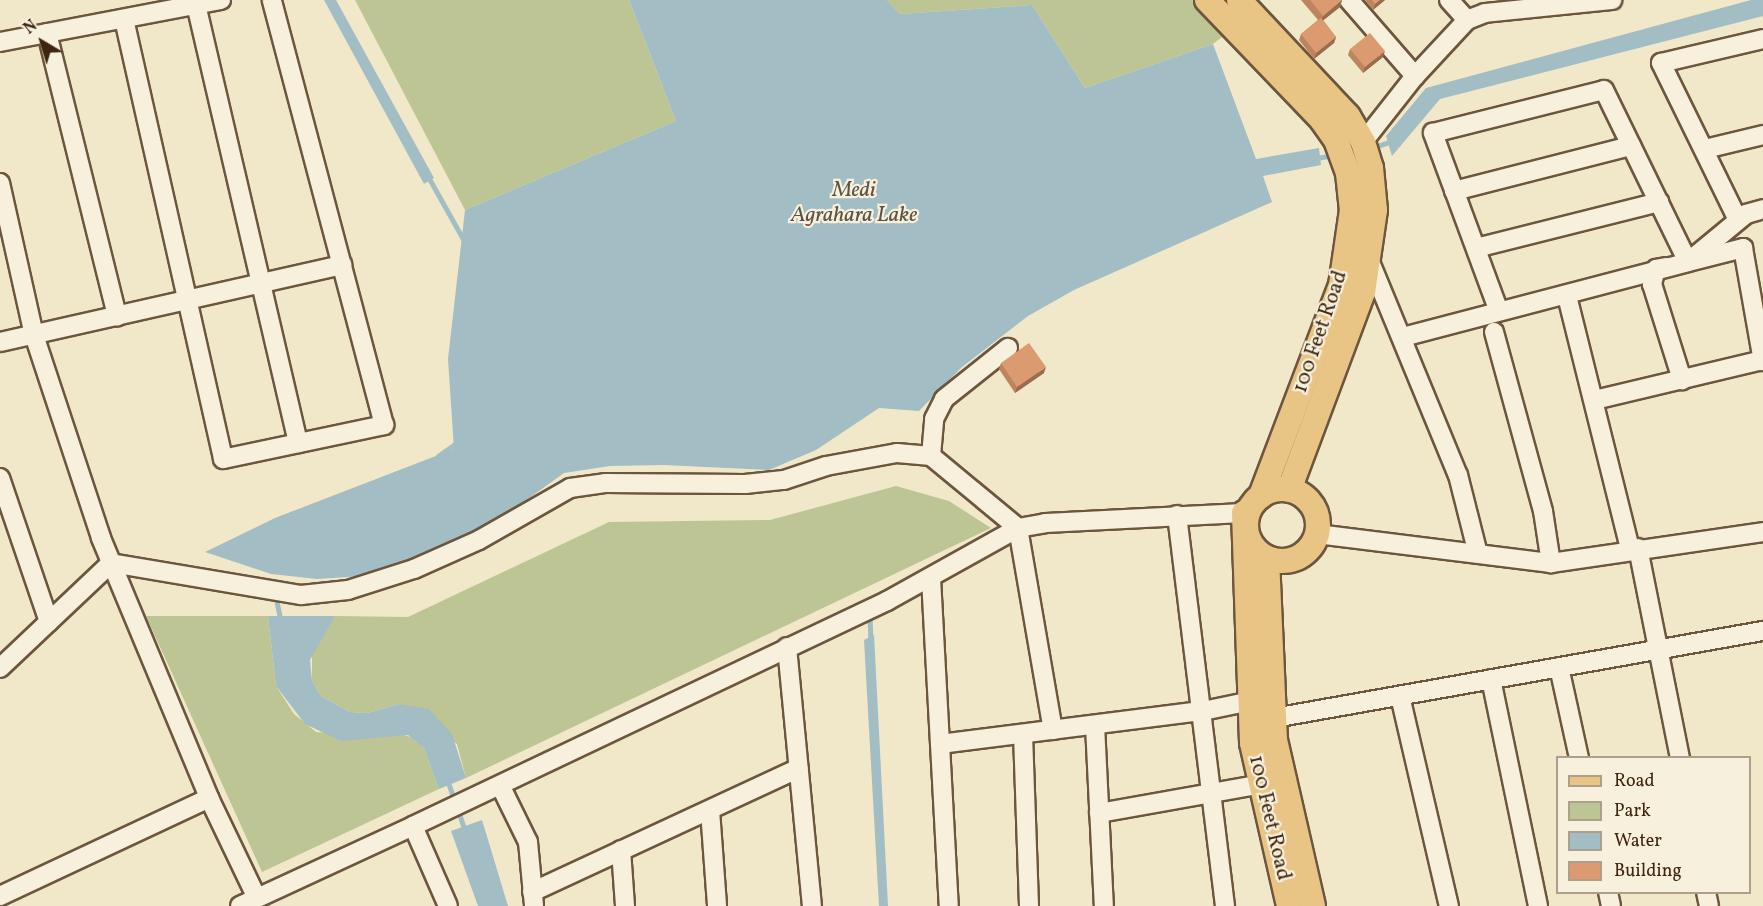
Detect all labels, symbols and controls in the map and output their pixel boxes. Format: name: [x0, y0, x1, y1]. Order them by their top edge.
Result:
north arrow: [12, 12, 72, 72]
text: N: [20, 16, 42, 40]
water label: Medi Agrahara Lake: [791, 177, 917, 228]
street label: 100 Feet Road: [1288, 268, 1354, 396]
street label: 100 Feet Road: [1242, 753, 1296, 883]
legend: [1556, 756, 1751, 894]
text: Road: [1614, 769, 1655, 794]
text: Park: [1614, 799, 1651, 824]
text: Water: [1614, 829, 1662, 854]
text: Building: [1614, 859, 1682, 884]

